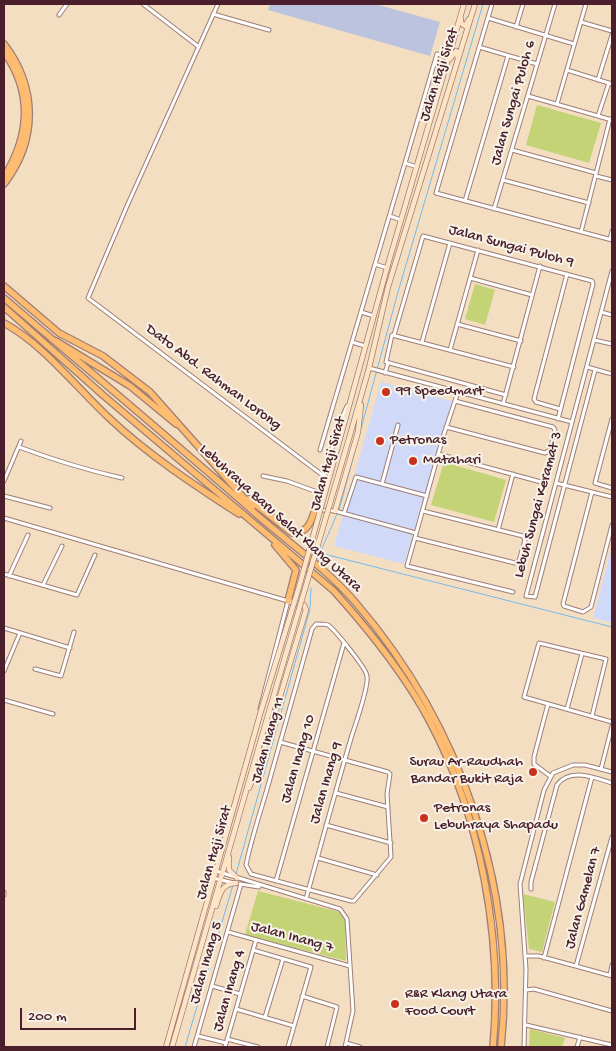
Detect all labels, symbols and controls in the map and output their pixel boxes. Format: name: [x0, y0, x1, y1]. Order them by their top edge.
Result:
street label: Jalan Haji Sirat: [417, 26, 463, 124]
street label: Jalan Sungai Puloh 6: [488, 39, 540, 167]
street label: Jalan Sungai Puloh 9: [446, 222, 576, 272]
street label: Dato Abd. Rahman Lorong: [142, 321, 284, 435]
place label: 99 Speedmart: [396, 383, 484, 401]
marker: 99 Speedmart: [380, 386, 392, 398]
street label: Jalan Haji Sirat: [307, 415, 351, 513]
street label: Lebuh Sungai Keramat 3: [511, 430, 567, 580]
place label: Petronas: [390, 432, 446, 450]
marker: Petronas: [374, 435, 386, 447]
street label: Lebuhraya Baru Selat Klang Utara: [195, 441, 365, 597]
place label: Matahari: [423, 452, 481, 470]
marker: Matahari: [407, 455, 419, 467]
street label: Jalan Inang 11: [248, 695, 290, 785]
street label: Jalan Inang 10: [278, 713, 320, 805]
street label: Jalan Inang 9: [307, 740, 347, 826]
place label: Surau Ar-Raudhah Bandar Bukit Raja: [409, 754, 523, 789]
marker: Surau Ar-Raudhah Bandar Bukit Raja: [527, 766, 539, 778]
place label: Petronas Lebuhraya Shapadu: [434, 800, 558, 835]
street label: Jalan Haji Sirat: [193, 804, 237, 902]
marker: Petronas Lebuhraya Shapadu: [418, 812, 430, 824]
street label: Jalan Gamelan 7: [562, 845, 606, 951]
street label: Jalan Inang 7: [249, 918, 335, 958]
street label: Jalan Inang 5: [187, 920, 227, 1006]
street label: Jalan Inang 4: [210, 948, 250, 1034]
place label: R&R Klang Utara Food Court: [405, 986, 507, 1021]
scale bar: [22, 998, 139, 1030]
marker: R&R Klang Utara Food Court: [389, 998, 401, 1010]
text: 200 m: [28, 1008, 67, 1026]

